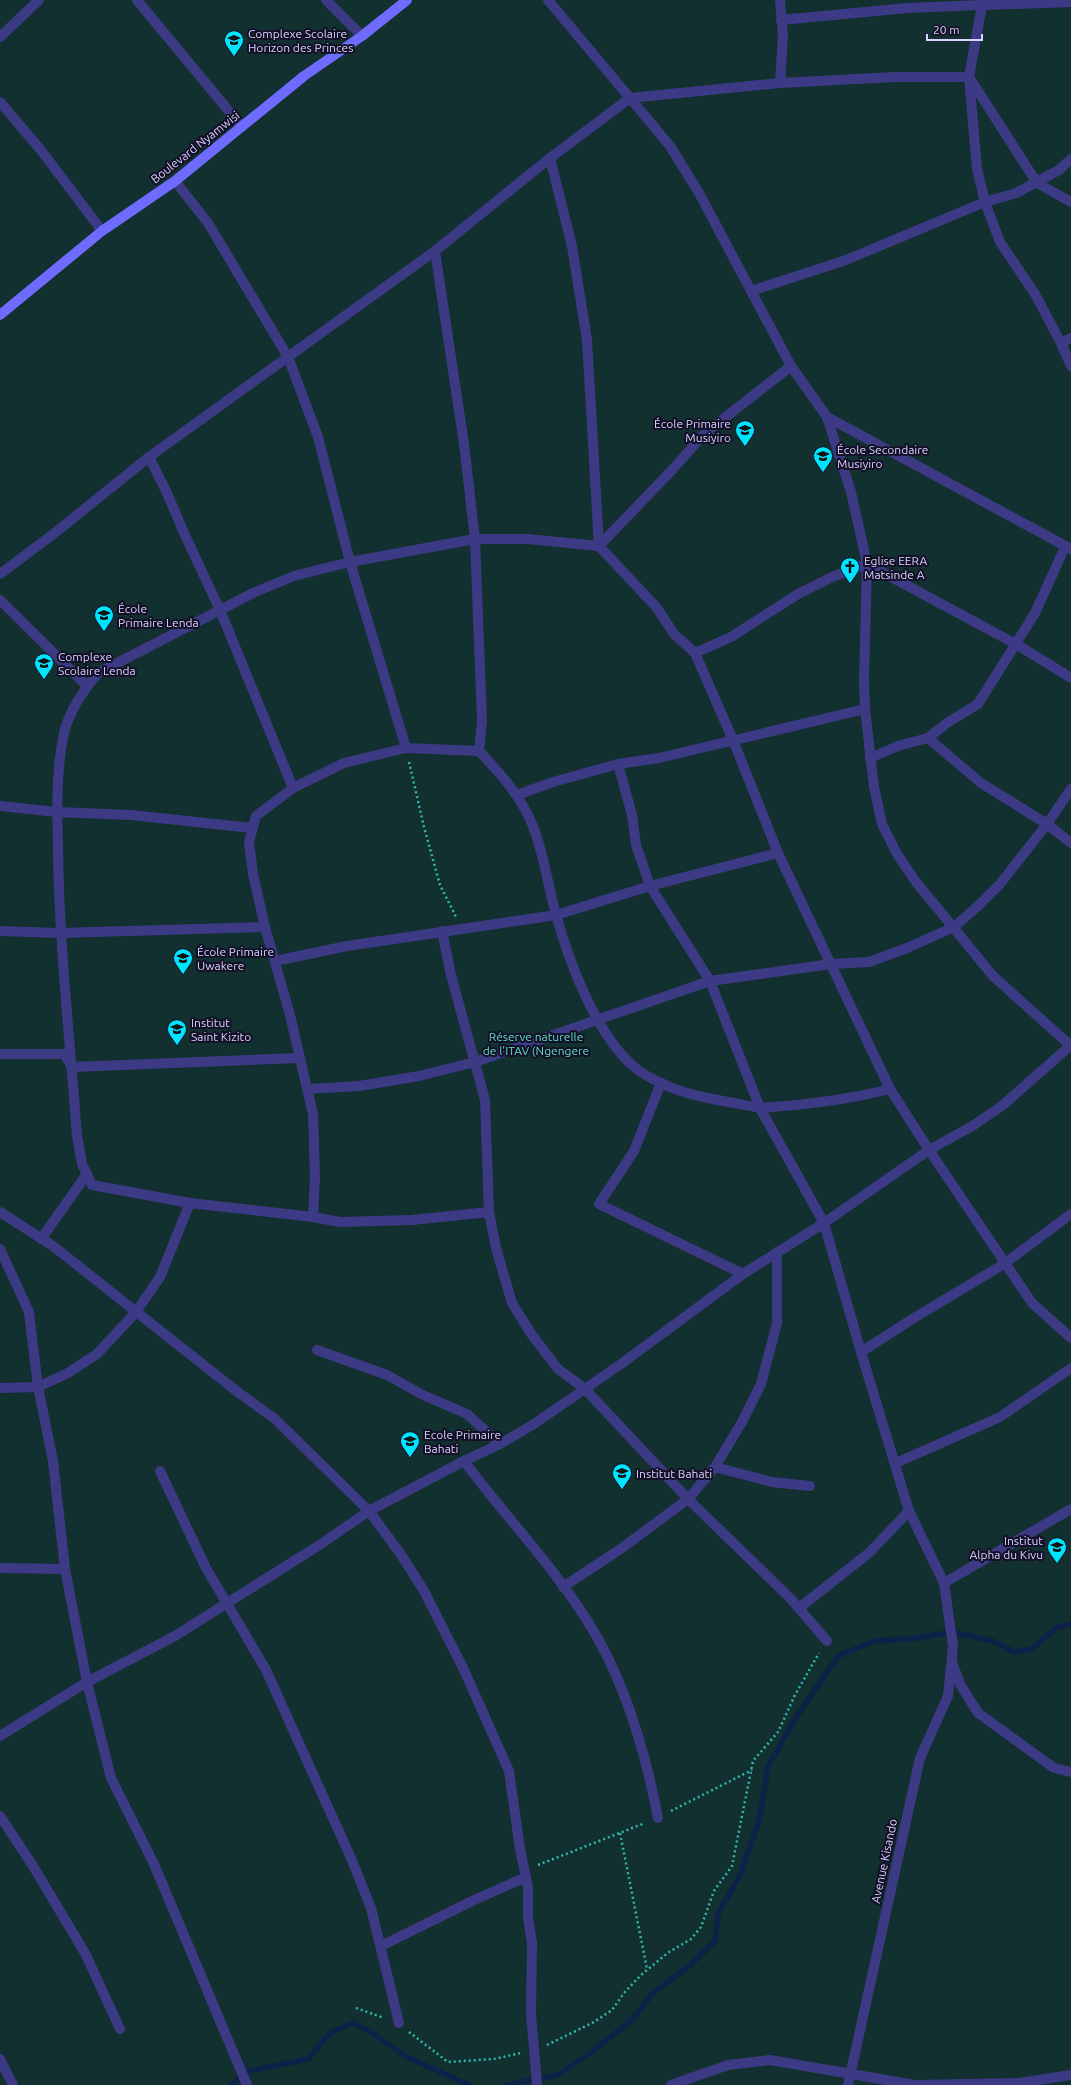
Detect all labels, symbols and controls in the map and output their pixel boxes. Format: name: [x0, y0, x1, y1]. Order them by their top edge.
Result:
scale bar: [927, 16, 982, 42]
text: 20 m: [933, 23, 960, 36]
place label: Complexe Scolaire Horizon des Princes: [248, 27, 353, 54]
school or university icon: Complexe Scolaire Horizon des Princes: [223, 29, 245, 57]
street label: Boulevard Nyamwisi: [148, 108, 242, 186]
place label: École Primaire Musiyiro: [654, 417, 731, 444]
school or university icon: École Primaire Musiyiro: [734, 419, 756, 447]
place label: École Secondaire Musiyiro: [837, 443, 928, 470]
school or university icon: École Secondaire Musiyiro: [812, 445, 834, 473]
place label: Eglise EERA Matsinde A: [864, 554, 927, 581]
church icon: Eglise EERA Matsinde A: [839, 556, 861, 584]
place label: École Primaire Lenda: [118, 602, 199, 629]
school or university icon: École Primaire Lenda: [93, 604, 115, 632]
place label: Complexe Scolaire Lenda: [58, 650, 136, 677]
school or university icon: Complexe Scolaire Lenda: [33, 652, 55, 680]
place label: École Primaire Uwakere: [197, 945, 274, 972]
school or university icon: École Primaire Uwakere: [172, 947, 194, 975]
place label: Institut Saint Kizito: [191, 1016, 251, 1043]
school or university icon: Institut Saint Kizito: [166, 1018, 188, 1046]
park label: Réserve naturelle de l'ITAV (Ngengere: [483, 1030, 589, 1058]
place label: Ecole Primaire Bahati: [424, 1428, 501, 1455]
school or university icon: Ecole Primaire Bahati: [399, 1430, 421, 1458]
school or university icon: Institut Bahati: [611, 1462, 633, 1490]
place label: Institut Bahati: [636, 1467, 712, 1480]
place label: Institut Alpha du Kivu: [969, 1534, 1043, 1561]
school or university icon: Institut Alpha du Kivu: [1046, 1536, 1068, 1564]
street label: Avenue Kisando: [869, 1818, 899, 1904]

